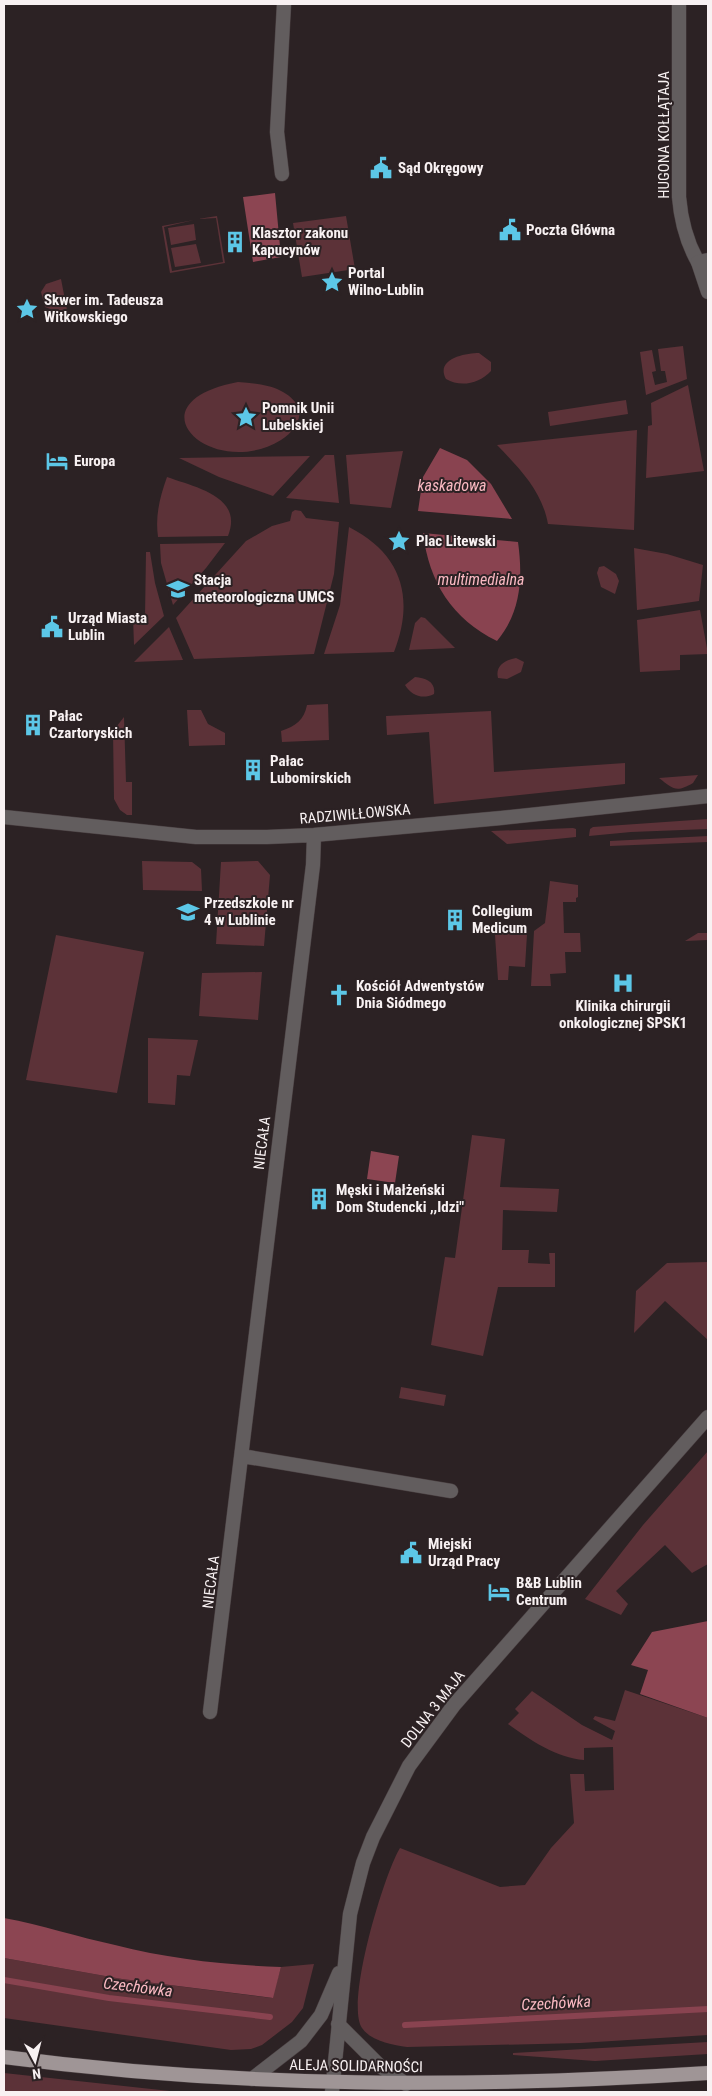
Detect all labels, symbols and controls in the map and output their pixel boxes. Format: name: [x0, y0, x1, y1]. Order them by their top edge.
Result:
street label: HUGONA KOŁŁĄTAJA: [655, 71, 673, 199]
public building icon: Sąd Okręgowy: [368, 155, 394, 181]
place label: Sąd Okręgowy: [398, 159, 484, 177]
public building icon: Poczta Główna: [497, 217, 523, 243]
place label: Poczta Główna: [526, 221, 615, 239]
place label: Klasztor zakonu Kapucynów: [252, 224, 348, 259]
building icon: Klasztor zakonu Kapucynów: [222, 229, 248, 255]
place label: Portal Wilno-Lublin: [348, 264, 424, 299]
place icon: Portal Wilno-Lublin: [319, 269, 345, 295]
place label: Skwer im. Tadeusza Witkowskiego: [44, 291, 163, 326]
place icon: Skwer im. Tadeusza Witkowskiego: [14, 296, 40, 322]
place label: Pomnik Unii Lubelskiej: [262, 399, 334, 434]
place icon: Pomnik Unii Lubelskiej: [233, 404, 259, 430]
hotel icon: Europa: [44, 448, 70, 474]
place label: Europa: [74, 452, 115, 470]
water label: kaskadowa: [418, 476, 486, 495]
place icon: Plac Litewski: [386, 528, 412, 554]
place label: Plac Litewski: [416, 532, 496, 550]
water label: multimedialna: [437, 570, 525, 589]
place label: Stacja meteorologiczna UMCS: [194, 571, 334, 606]
school or university icon: Stacja meteorologiczna UMCS: [165, 576, 191, 602]
place label: Urząd Miasta Lublin: [68, 609, 147, 644]
public building icon: Urząd Miasta Lublin: [39, 614, 65, 640]
place label: Pałac Czartoryskich: [49, 707, 132, 742]
building icon: Pałac Czartoryskich: [20, 712, 46, 738]
place label: Pałac Lubomirskich: [270, 752, 351, 787]
building icon: Pałac Lubomirskich: [240, 757, 266, 783]
street label: RADZIWIŁŁOWSKA: [299, 800, 411, 828]
place label: Przedszkole nr 4 w Lublinie: [204, 894, 294, 929]
school or university icon: Przedszkole nr 4 w Lublinie: [175, 899, 201, 925]
place label: Collegium Medicum: [472, 902, 533, 937]
building icon: Collegium Medicum: [442, 907, 468, 933]
hospital icon: Klinika chirurgii onkologicznej SPSK1: [610, 970, 636, 996]
place label: Kościół Adwentystów Dnia Siódmego: [356, 977, 485, 1012]
church icon: Kościół Adwentystów Dnia Siódmego: [326, 982, 352, 1008]
place label: Klinika chirurgii onkologicznej SPSK1: [559, 997, 687, 1032]
street label: NIECAŁA: [250, 1115, 274, 1171]
place label: Męski i Małżeński Dom Studencki ,,Idzi": [336, 1181, 464, 1216]
building icon: Męski i Małżeński Dom Studencki ,,Idzi": [306, 1186, 332, 1212]
place label: Miejski Urząd Pracy: [428, 1535, 501, 1570]
public building icon: Miejski Urząd Pracy: [398, 1540, 424, 1566]
street label: NIECAŁA: [199, 1554, 223, 1610]
place label: B&B Lublin Centrum: [516, 1574, 582, 1609]
hotel icon: B&B Lublin Centrum: [486, 1579, 512, 1605]
street label: DOLNA 3 MAJA: [397, 1667, 469, 1751]
water label: Czechówka: [102, 1973, 174, 2001]
water label: Czechówka: [521, 1992, 591, 2014]
north arrow: [10, 2036, 60, 2086]
street label: ALEJA SOLIDARNOŚCI: [289, 2056, 423, 2076]
text: N: [31, 2065, 42, 2082]

